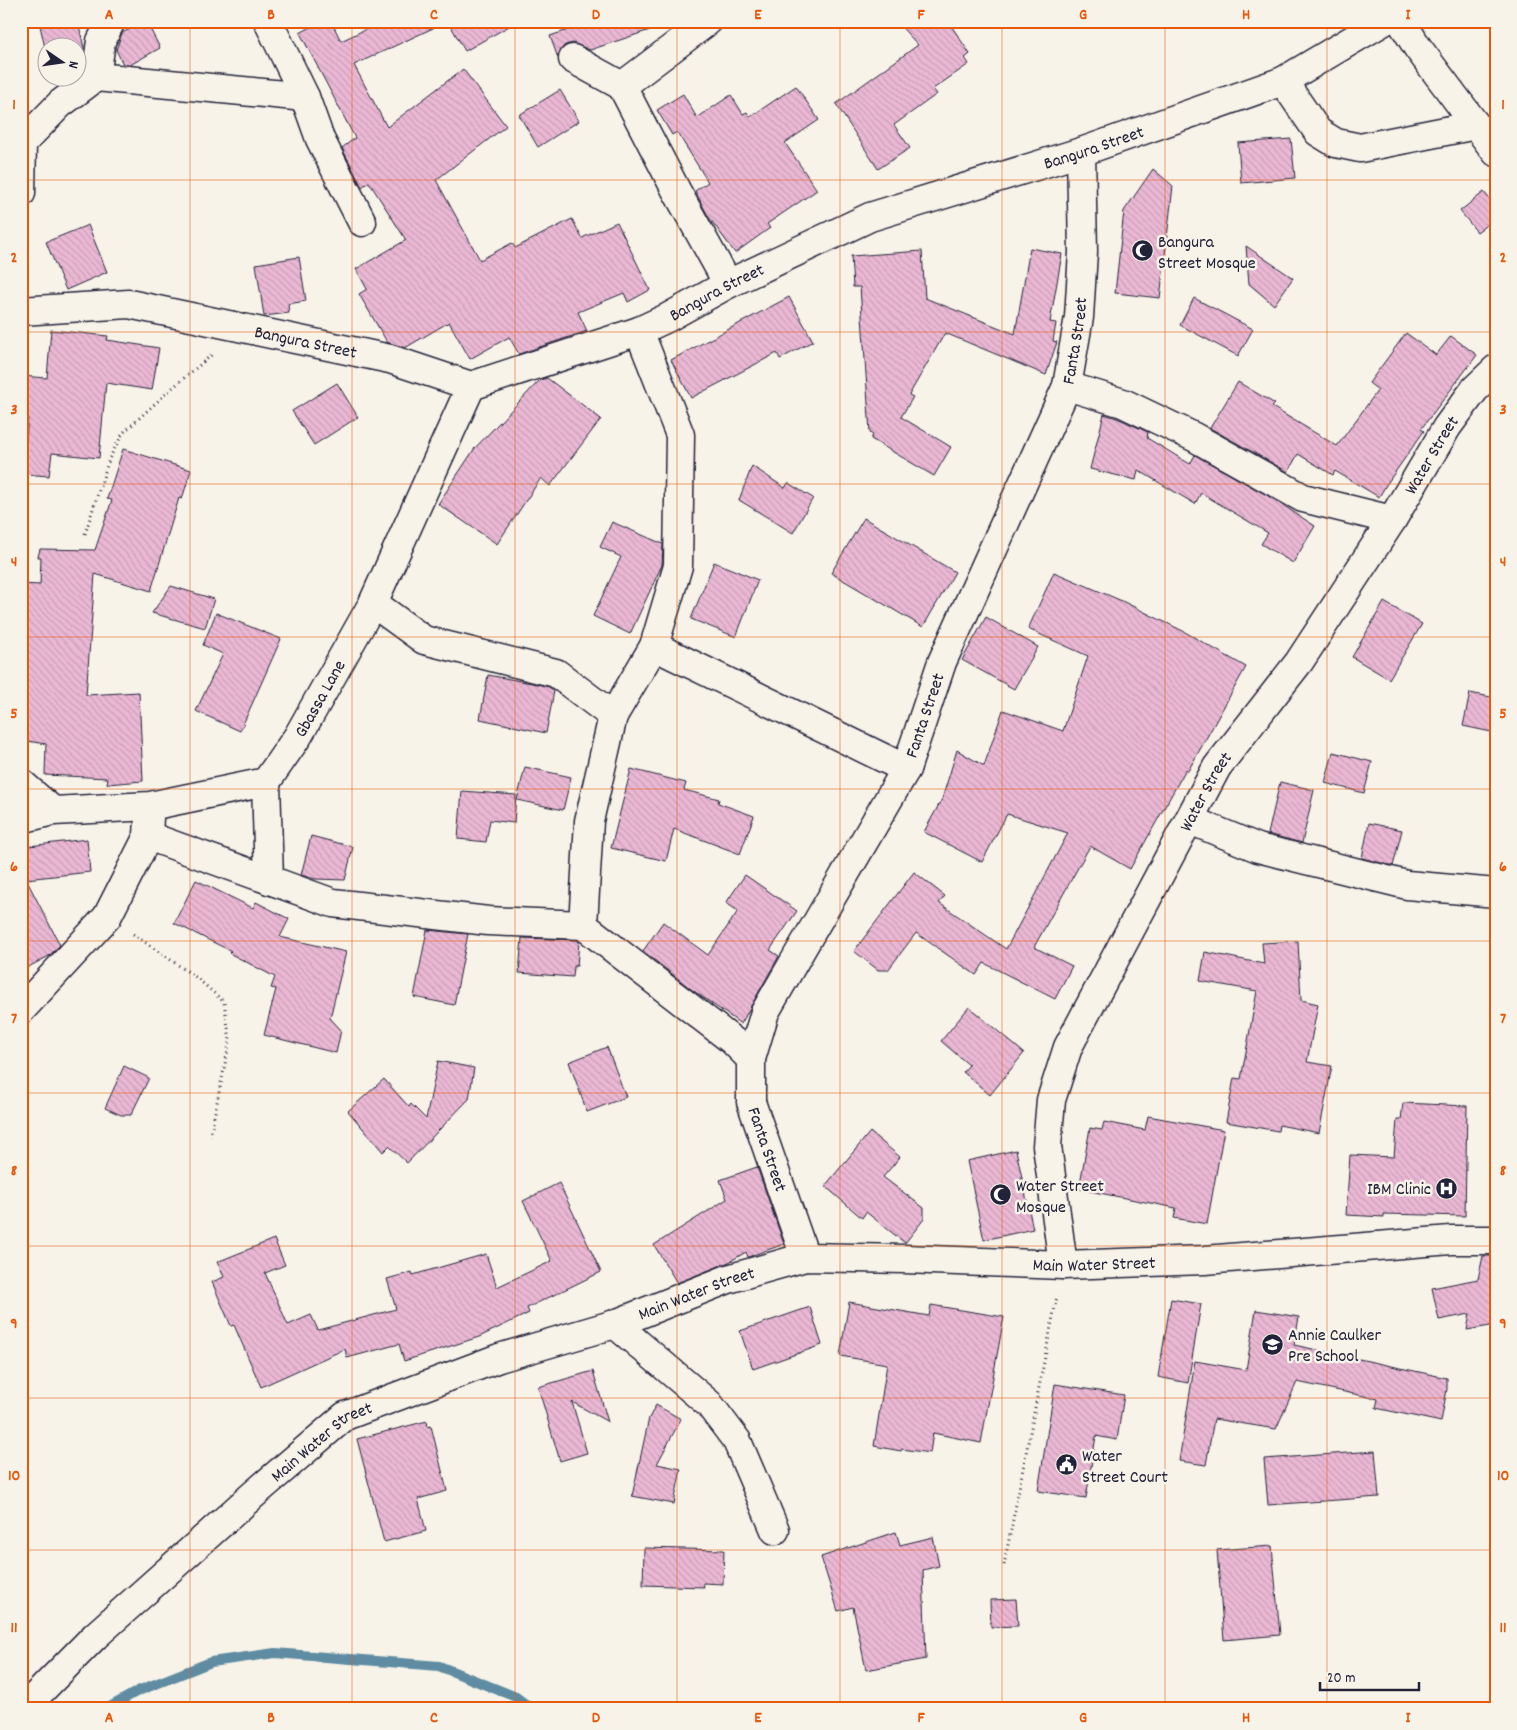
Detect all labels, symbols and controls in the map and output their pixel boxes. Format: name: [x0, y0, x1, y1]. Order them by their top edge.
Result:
text: A: [105, 4, 114, 27]
text: B: [267, 4, 275, 27]
text: C: [430, 4, 438, 27]
text: D: [592, 4, 601, 27]
text: E: [754, 4, 762, 27]
text: F: [917, 4, 925, 27]
text: G: [1079, 4, 1087, 27]
text: H: [1242, 4, 1250, 27]
text: I: [1406, 4, 1412, 27]
north arrow: [38, 38, 88, 88]
text: N: [62, 59, 83, 70]
text: 1: [12, 94, 16, 117]
text: 1: [1501, 94, 1505, 117]
street label: Bangura Street: [1041, 121, 1148, 178]
place label: Bangura Street Mosque: [1158, 231, 1256, 277]
mosque icon: Bangura Street Mosque: [1130, 239, 1154, 263]
text: 2: [11, 247, 18, 270]
text: 2: [1500, 247, 1507, 270]
street label: Bangura Street: [666, 259, 769, 329]
street label: Fanta Street: [1058, 296, 1095, 387]
street label: Bangura Street: [252, 321, 359, 367]
text: 3: [10, 399, 18, 422]
text: 3: [1499, 399, 1507, 422]
street label: Water Street: [1400, 411, 1466, 500]
text: 4: [11, 551, 17, 574]
text: 4: [1500, 551, 1506, 574]
street label: Gbassa Lane: [290, 656, 353, 743]
street label: Fanta Street: [901, 670, 952, 762]
text: 5: [10, 703, 18, 726]
text: 5: [1499, 703, 1507, 726]
street label: Water Street: [1175, 747, 1239, 837]
text: 6: [10, 856, 18, 879]
text: 6: [1499, 856, 1507, 879]
text: 7: [11, 1008, 17, 1031]
text: 7: [1500, 1008, 1506, 1031]
street label: Fanta Street: [740, 1104, 792, 1196]
text: 8: [11, 1160, 18, 1183]
text: 8: [1500, 1160, 1507, 1183]
place label: Water Street Mosque: [1016, 1175, 1104, 1221]
hospital icon: IBM Clinic: [1435, 1176, 1459, 1200]
place label: IBM Clinic: [1367, 1178, 1431, 1203]
mosque icon: Water Street Mosque: [988, 1183, 1012, 1207]
street label: Main Water Street: [1032, 1252, 1156, 1280]
street label: Main Water Street: [635, 1262, 758, 1328]
text: 9: [10, 1313, 18, 1336]
text: 9: [1499, 1313, 1507, 1336]
place label: Annie Caulker Pre School: [1288, 1324, 1381, 1370]
school or university icon: Annie Caulker Pre School: [1260, 1332, 1284, 1356]
street label: Main Water Street: [266, 1397, 377, 1489]
place label: Water Street Court: [1082, 1445, 1168, 1491]
public building icon: Water Street Court: [1054, 1453, 1078, 1477]
text: 10: [8, 1465, 20, 1488]
text: 10: [1497, 1465, 1509, 1488]
text: 11: [10, 1617, 18, 1640]
text: 11: [1499, 1617, 1507, 1640]
scale bar: [1320, 1660, 1418, 1692]
text: 20 m: [1327, 1668, 1355, 1690]
text: A: [105, 1707, 114, 1730]
text: B: [267, 1707, 275, 1730]
text: C: [430, 1707, 438, 1730]
text: D: [592, 1707, 601, 1730]
text: E: [754, 1707, 762, 1730]
text: F: [917, 1707, 925, 1730]
text: G: [1079, 1707, 1087, 1730]
text: H: [1242, 1707, 1250, 1730]
text: I: [1406, 1707, 1412, 1730]

